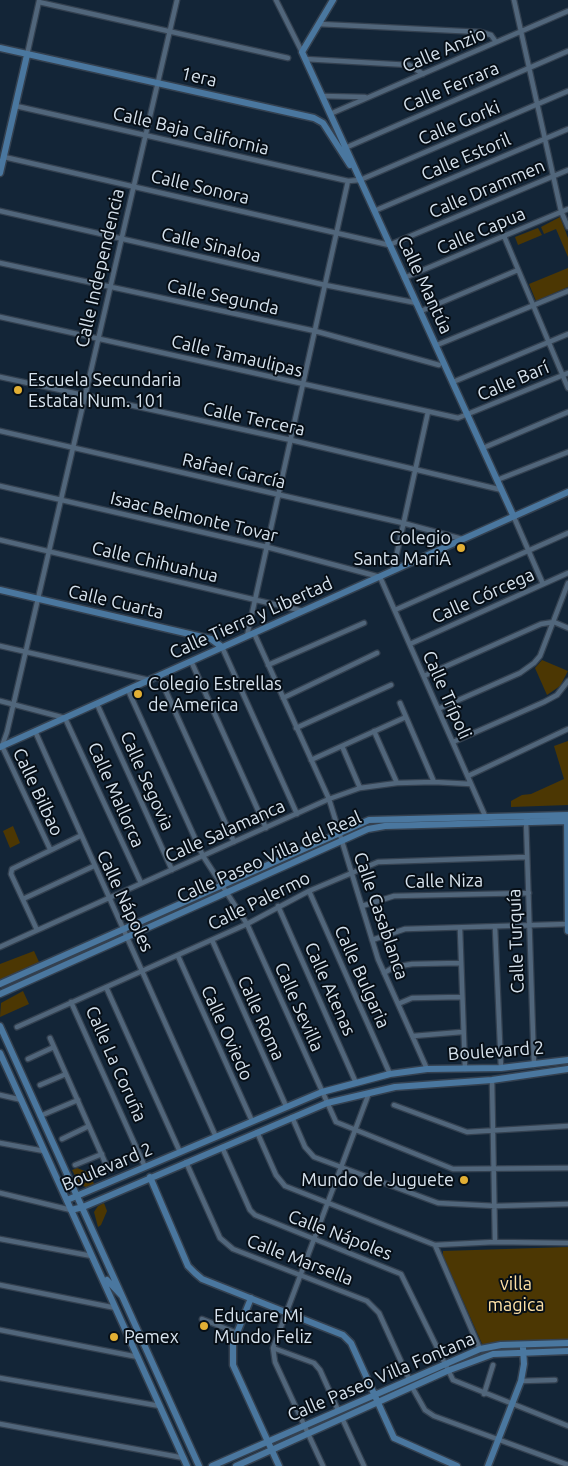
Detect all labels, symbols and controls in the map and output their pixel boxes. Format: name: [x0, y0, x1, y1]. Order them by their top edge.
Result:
street label: Calle Anzio: [399, 23, 489, 77]
street label: Calle Ferrara: [400, 57, 502, 117]
street label: 1era: [179, 62, 219, 92]
street label: Calle Gorki: [415, 96, 503, 150]
street label: Calle Baja California: [111, 103, 271, 159]
street label: Calle Estoril: [418, 128, 514, 186]
street label: Calle Drammen: [426, 155, 548, 223]
street label: Calle Sonora: [149, 165, 251, 209]
street label: Calle Independencia: [71, 186, 129, 350]
street label: Calle Capua: [433, 203, 529, 259]
street label: Calle Sinaloa: [159, 223, 263, 267]
street label: Calle Mantúa: [393, 233, 457, 337]
street label: Calle Segunda: [165, 275, 281, 319]
street label: Calle Tamaulipas: [169, 330, 305, 382]
street label: Calle Barí: [474, 356, 552, 406]
place label: Escuela Secundaria Estatal Num. 101: [28, 369, 181, 412]
marker: Escuela Secundaria Estatal Num. 101: [12, 384, 24, 396]
street label: Calle Tercera: [201, 398, 307, 440]
street label: Rafael García: [180, 449, 288, 493]
street label: Isaac Belmonte Tovar: [108, 487, 280, 547]
place label: Colegio Santa MariA: [354, 527, 451, 570]
street label: Calle Chihuahua: [90, 537, 220, 587]
marker: Colegio Santa MariA: [455, 542, 467, 554]
street label: Calle Córcega: [428, 564, 538, 628]
street label: Calle Tierra y Libertad: [166, 572, 336, 664]
street label: Calle Cuarta: [66, 581, 166, 623]
street label: Calle Trípoli: [418, 647, 476, 743]
place label: Colegio Estrellas de America: [148, 673, 282, 716]
marker: Colegio Estrellas de America: [132, 688, 144, 700]
street label: Calle Segovia: [115, 728, 179, 834]
street label: Calle Mallorca: [83, 739, 149, 851]
street label: Calle Bilbao: [8, 745, 68, 839]
street label: Calle Salamanca: [162, 795, 288, 867]
street label: Calle Paseo Villa del Real: [173, 807, 365, 907]
street label: Calle Nápoles: [92, 847, 158, 955]
street label: Calle Casablanca: [349, 849, 413, 983]
street label: Calle Palermo: [204, 867, 314, 935]
street label: Calle Niza: [405, 870, 483, 892]
street label: Calle Turquía: [503, 888, 529, 994]
street label: Calle Bulgaria: [330, 922, 394, 1032]
street label: Calle Atenas: [300, 939, 360, 1039]
street label: Calle Sevilla: [270, 959, 328, 1055]
street label: Calle Roma: [233, 972, 289, 1064]
street label: Calle Oviedo: [196, 982, 258, 1084]
street label: Calle La Coruña: [81, 1003, 151, 1125]
street label: Boulevard 2: [447, 1037, 545, 1065]
street label: Boulevard 2: [58, 1138, 156, 1196]
place label: Mundo de Juguete: [301, 1169, 454, 1191]
marker: Mundo de Juguete: [458, 1174, 470, 1186]
street label: Calle Nápoles: [285, 1205, 395, 1265]
street label: Calle Marsella: [244, 1230, 356, 1290]
park label: villa magica: [487, 1273, 545, 1316]
place label: Educare Mi Mundo Feliz: [214, 1305, 312, 1348]
marker: Educare Mi Mundo Feliz: [198, 1320, 210, 1332]
place label: Pemex: [124, 1326, 179, 1348]
street label: Calle Paseo Villa Fontana: [284, 1328, 478, 1426]
marker: Pemex: [108, 1331, 120, 1343]

